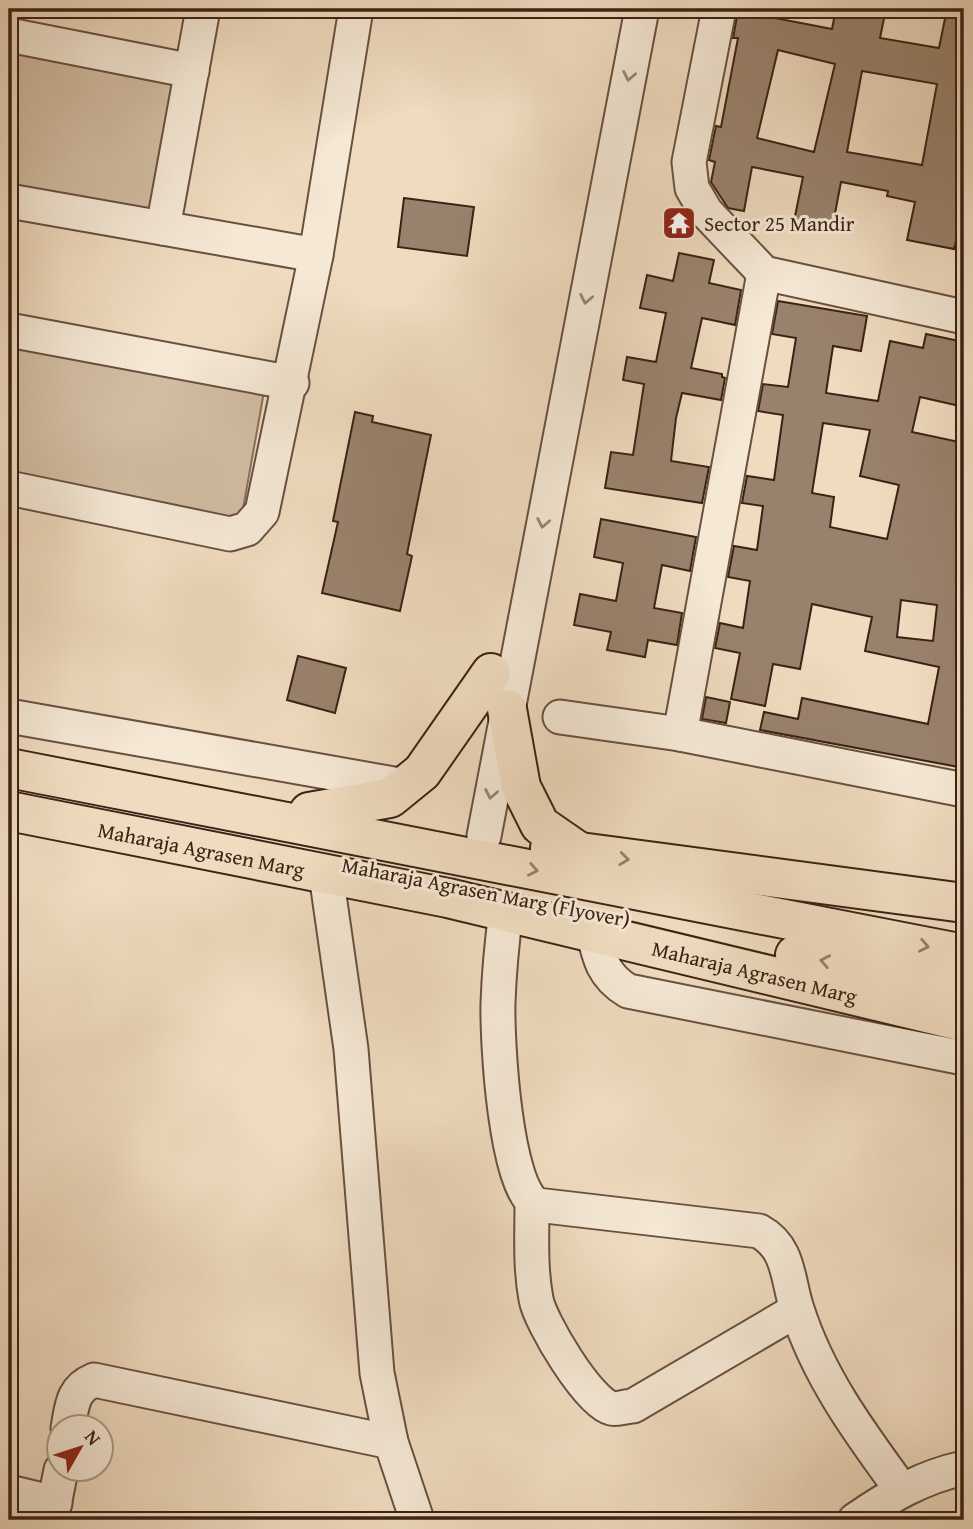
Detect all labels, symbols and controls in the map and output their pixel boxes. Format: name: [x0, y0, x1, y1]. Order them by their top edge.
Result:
one-way arrow: [622, 70, 637, 82]
temple icon: Sector 25 Mandir: [660, 204, 698, 242]
place label: Sector 25 Mandir: [704, 208, 855, 239]
one-way arrow: [579, 293, 594, 305]
one-way arrow: [536, 517, 551, 529]
one-way arrow: [485, 788, 500, 800]
street label: Maharaja Agrasen Marg: [95, 813, 308, 885]
street label: Maharaja Agrasen Marg (Flyover): [339, 849, 633, 935]
one-way arrow: [618, 851, 629, 866]
one-way arrow: [527, 862, 539, 877]
street label: Maharaja Agrasen Marg: [649, 932, 861, 1011]
one-way arrow: [918, 938, 930, 953]
one-way arrow: [819, 955, 831, 970]
north arrow: [46, 1414, 116, 1484]
text: N: [78, 1424, 108, 1451]

